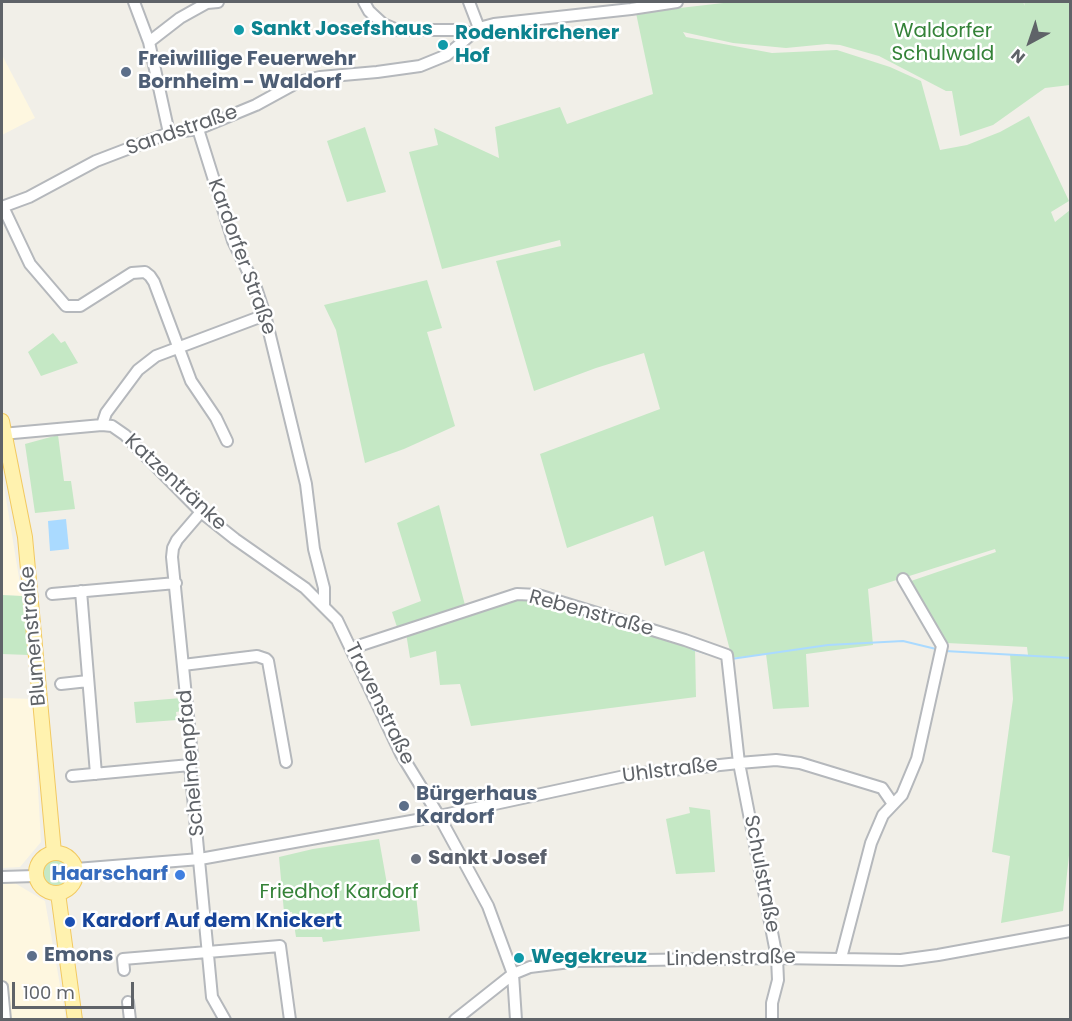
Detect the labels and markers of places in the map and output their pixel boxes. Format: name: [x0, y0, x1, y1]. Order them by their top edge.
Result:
place label: Sankt Josefshaus: [251, 18, 433, 42]
place label: Rodenkirchener Hof: [455, 22, 619, 69]
marker: Sankt Josefshaus: [232, 23, 246, 37]
marker: Rodenkirchener Hof: [436, 38, 450, 52]
place label: Freiwillige Feuerwehr Bornheim - Waldorf: [138, 48, 356, 95]
marker: Freiwillige Feuerwehr Bornheim - Waldorf: [119, 65, 133, 79]
place label: Bürgerhaus Kardorf: [416, 783, 537, 830]
marker: Bürgerhaus Kardorf: [397, 799, 411, 813]
place label: Sankt Josef: [428, 847, 547, 871]
marker: Sankt Josef: [409, 852, 423, 866]
place label: Haarscharf: [52, 863, 168, 887]
marker: Haarscharf: [173, 868, 187, 882]
place label: Kardorf Auf dem Knickert: [82, 910, 342, 934]
marker: Kardorf Auf dem Knickert: [63, 915, 77, 929]
place label: Emons: [44, 944, 113, 968]
place label: Wegekreuz: [531, 946, 647, 970]
marker: Emons: [25, 949, 39, 963]
marker: Wegekreuz: [512, 951, 526, 965]

